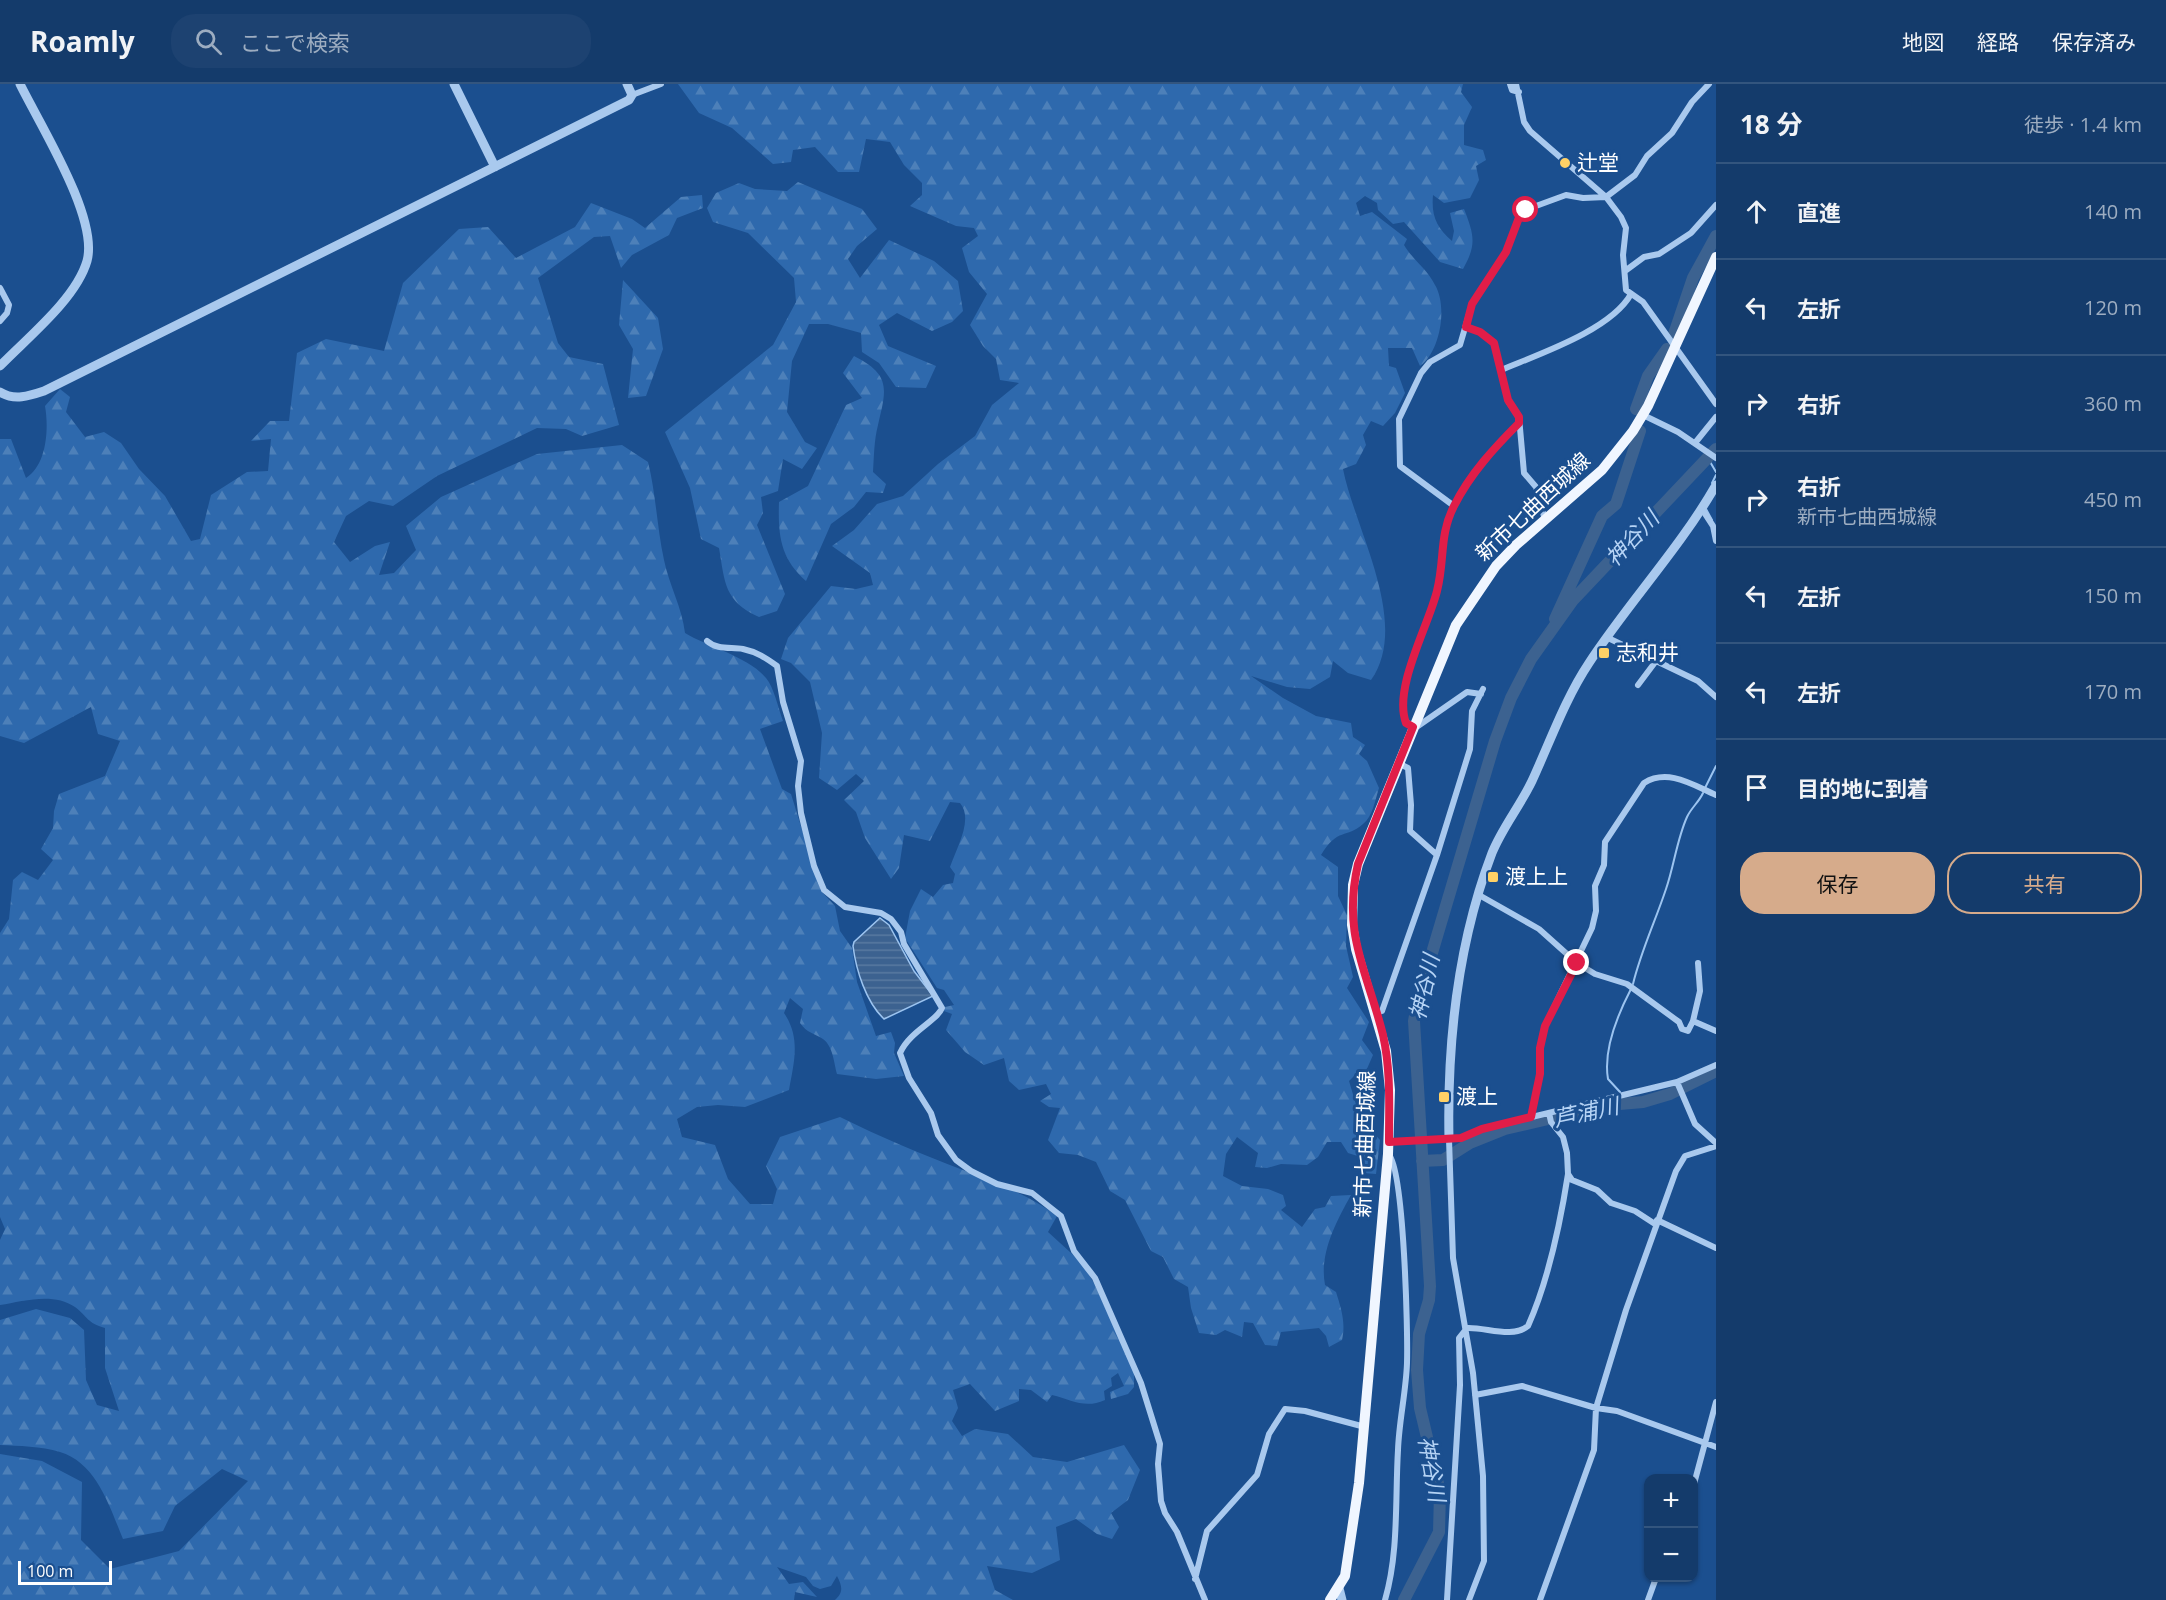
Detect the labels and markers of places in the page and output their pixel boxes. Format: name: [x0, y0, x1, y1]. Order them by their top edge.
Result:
place label: 辻堂: [1577, 148, 1619, 176]
marker: 辻堂: [1558, 156, 1572, 170]
place label: 志和井: [1616, 638, 1679, 666]
marker: 志和井: [1597, 646, 1611, 660]
place label: 渡上上: [1505, 862, 1568, 890]
marker: 渡上上: [1486, 870, 1500, 884]
place label: 渡上: [1456, 1082, 1498, 1110]
marker: 渡上: [1437, 1090, 1451, 1104]

